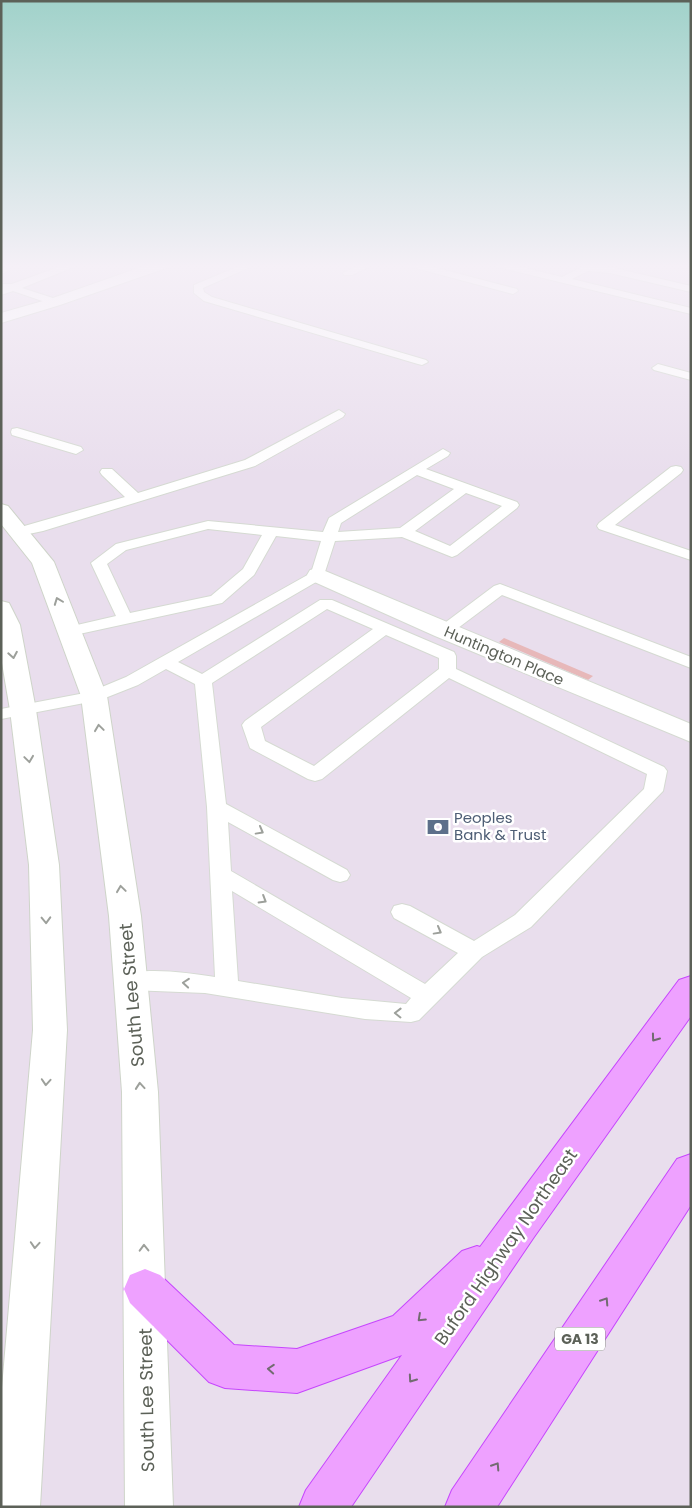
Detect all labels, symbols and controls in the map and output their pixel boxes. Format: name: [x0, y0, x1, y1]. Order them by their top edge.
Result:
one-way arrow: [54, 598, 64, 606]
street label: Huntington Place: [441, 621, 567, 690]
one-way arrow: [8, 650, 18, 659]
one-way arrow: [94, 724, 105, 732]
one-way arrow: [24, 754, 34, 763]
place label: Peoples Bank & Trust: [454, 807, 546, 845]
bank icon: Peoples Bank & Trust: [425, 814, 451, 840]
one-way arrow: [255, 825, 264, 835]
one-way arrow: [117, 885, 127, 893]
one-way arrow: [258, 893, 267, 903]
one-way arrow: [41, 916, 51, 924]
street label: South Lee Street: [113, 922, 150, 1068]
one-way arrow: [433, 925, 442, 935]
one-way arrow: [181, 978, 189, 989]
one-way arrow: [394, 1008, 402, 1018]
one-way arrow: [652, 1033, 661, 1042]
one-way arrow: [41, 1079, 52, 1087]
one-way arrow: [135, 1081, 146, 1089]
street label: Buford Highway Northeast: [428, 1144, 583, 1350]
one-way arrow: [30, 1241, 41, 1249]
one-way arrow: [139, 1244, 149, 1252]
one-way arrow: [599, 1298, 608, 1307]
one-way arrow: [418, 1312, 427, 1321]
street label: South Lee Street: [133, 1328, 160, 1472]
road number: GA 13: [555, 1328, 605, 1350]
one-way arrow: [267, 1364, 275, 1375]
one-way arrow: [409, 1373, 418, 1383]
one-way arrow: [490, 1462, 499, 1472]

